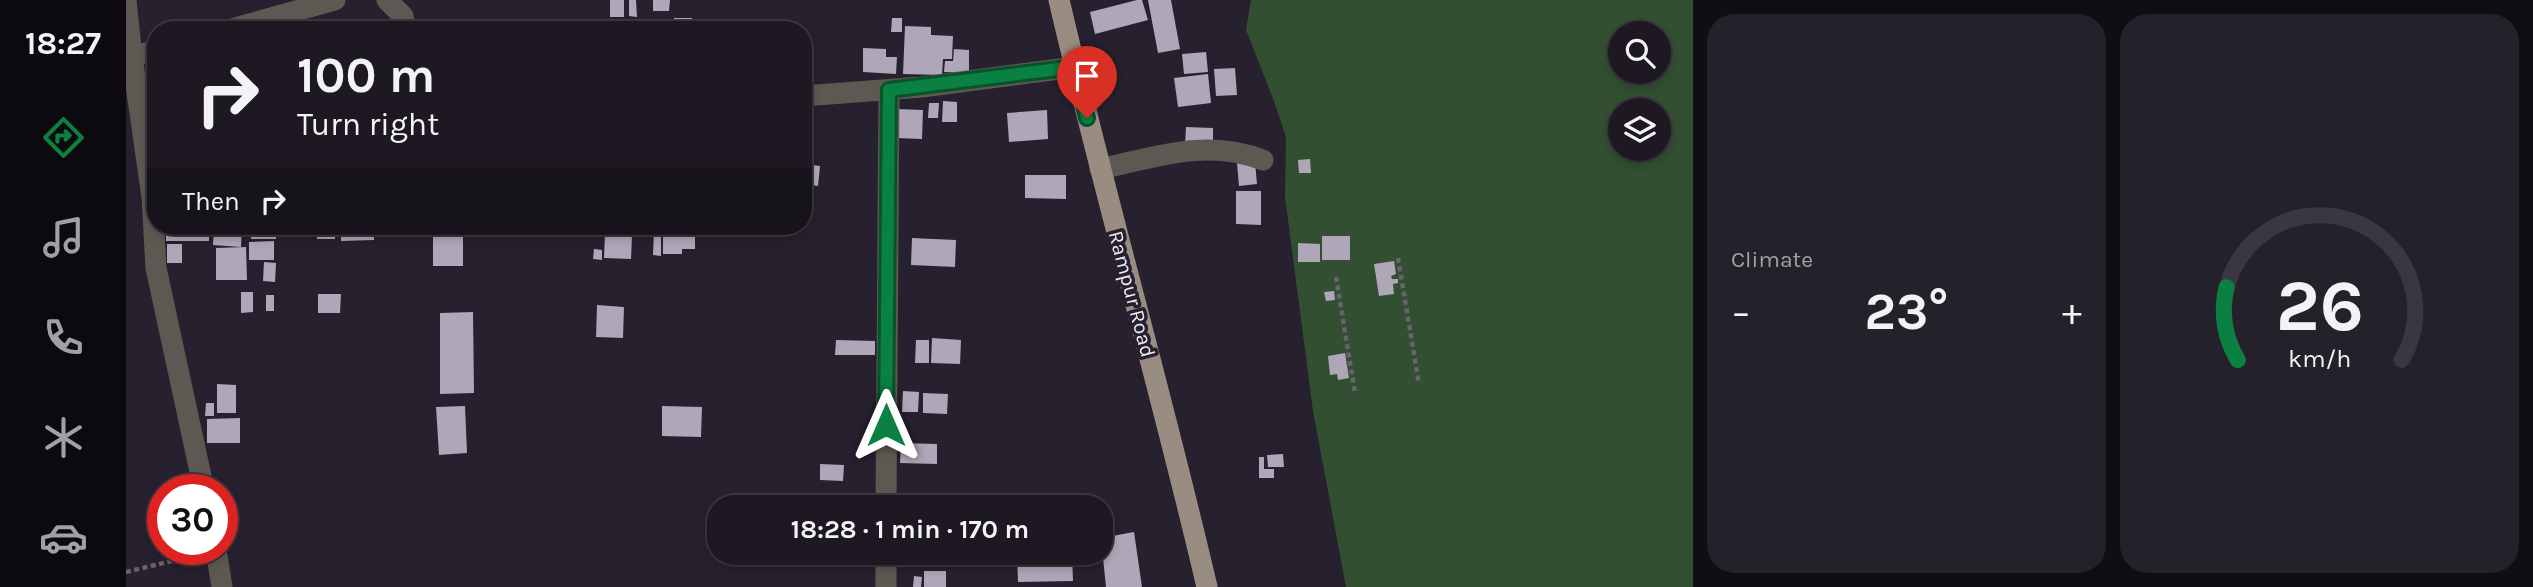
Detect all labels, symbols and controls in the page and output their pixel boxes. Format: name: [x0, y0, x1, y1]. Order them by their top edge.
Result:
map controls: [1608, 21, 1671, 161]
button: search: [1608, 21, 1671, 84]
text: 18:27: [25, 25, 101, 62]
pin: [1057, 46, 1117, 118]
text: 100 m: [297, 47, 435, 104]
icon: right: [182, 49, 273, 140]
icon: arrive: [1068, 57, 1106, 95]
button: layers: [1608, 98, 1671, 161]
text: Turn right: [297, 106, 439, 143]
icon: directions: [39, 113, 88, 162]
icon: right: [254, 182, 292, 220]
text: Then: [182, 186, 240, 217]
icon: music: [39, 213, 88, 262]
street label: Rampur Road: [1104, 228, 1160, 360]
text: Climate: [1731, 246, 1813, 273]
text: 26: [2275, 263, 2364, 348]
text: 23°: [1864, 281, 1949, 342]
text: −: [1731, 290, 1751, 335]
text: +: [2062, 290, 2082, 335]
icon: phone: [39, 313, 88, 362]
text: km/h: [2288, 343, 2351, 372]
position arrow: [849, 388, 923, 462]
icon: climate: [39, 413, 88, 462]
speed limit sign: 30: [147, 474, 238, 565]
icon: car: [39, 513, 88, 562]
text: 18:28 · 1 min · 170 m: [791, 514, 1029, 545]

